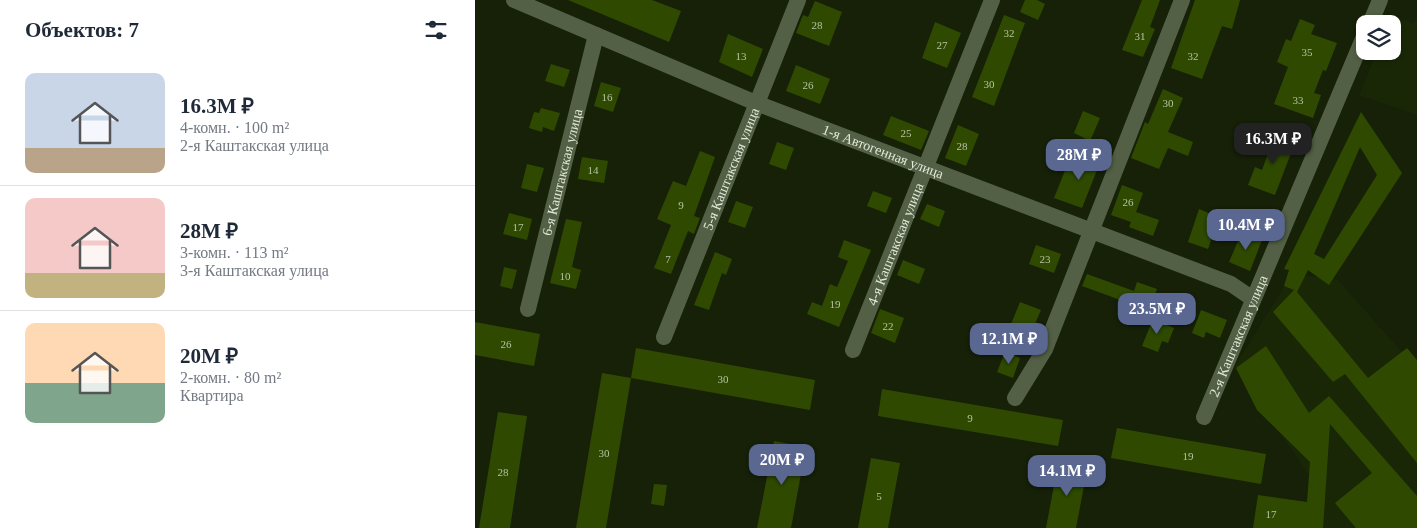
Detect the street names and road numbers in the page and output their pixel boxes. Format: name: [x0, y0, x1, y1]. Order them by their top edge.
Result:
street label: 5-я Каштакская улица: [700, 105, 762, 232]
street label: 6-я Каштакская улица: [539, 106, 585, 237]
street label: 1-я Автогенная улица: [820, 122, 947, 182]
street label: 4-я Каштакская улица: [864, 180, 926, 307]
street label: 2-я Каштакская улица: [1206, 272, 1271, 399]

